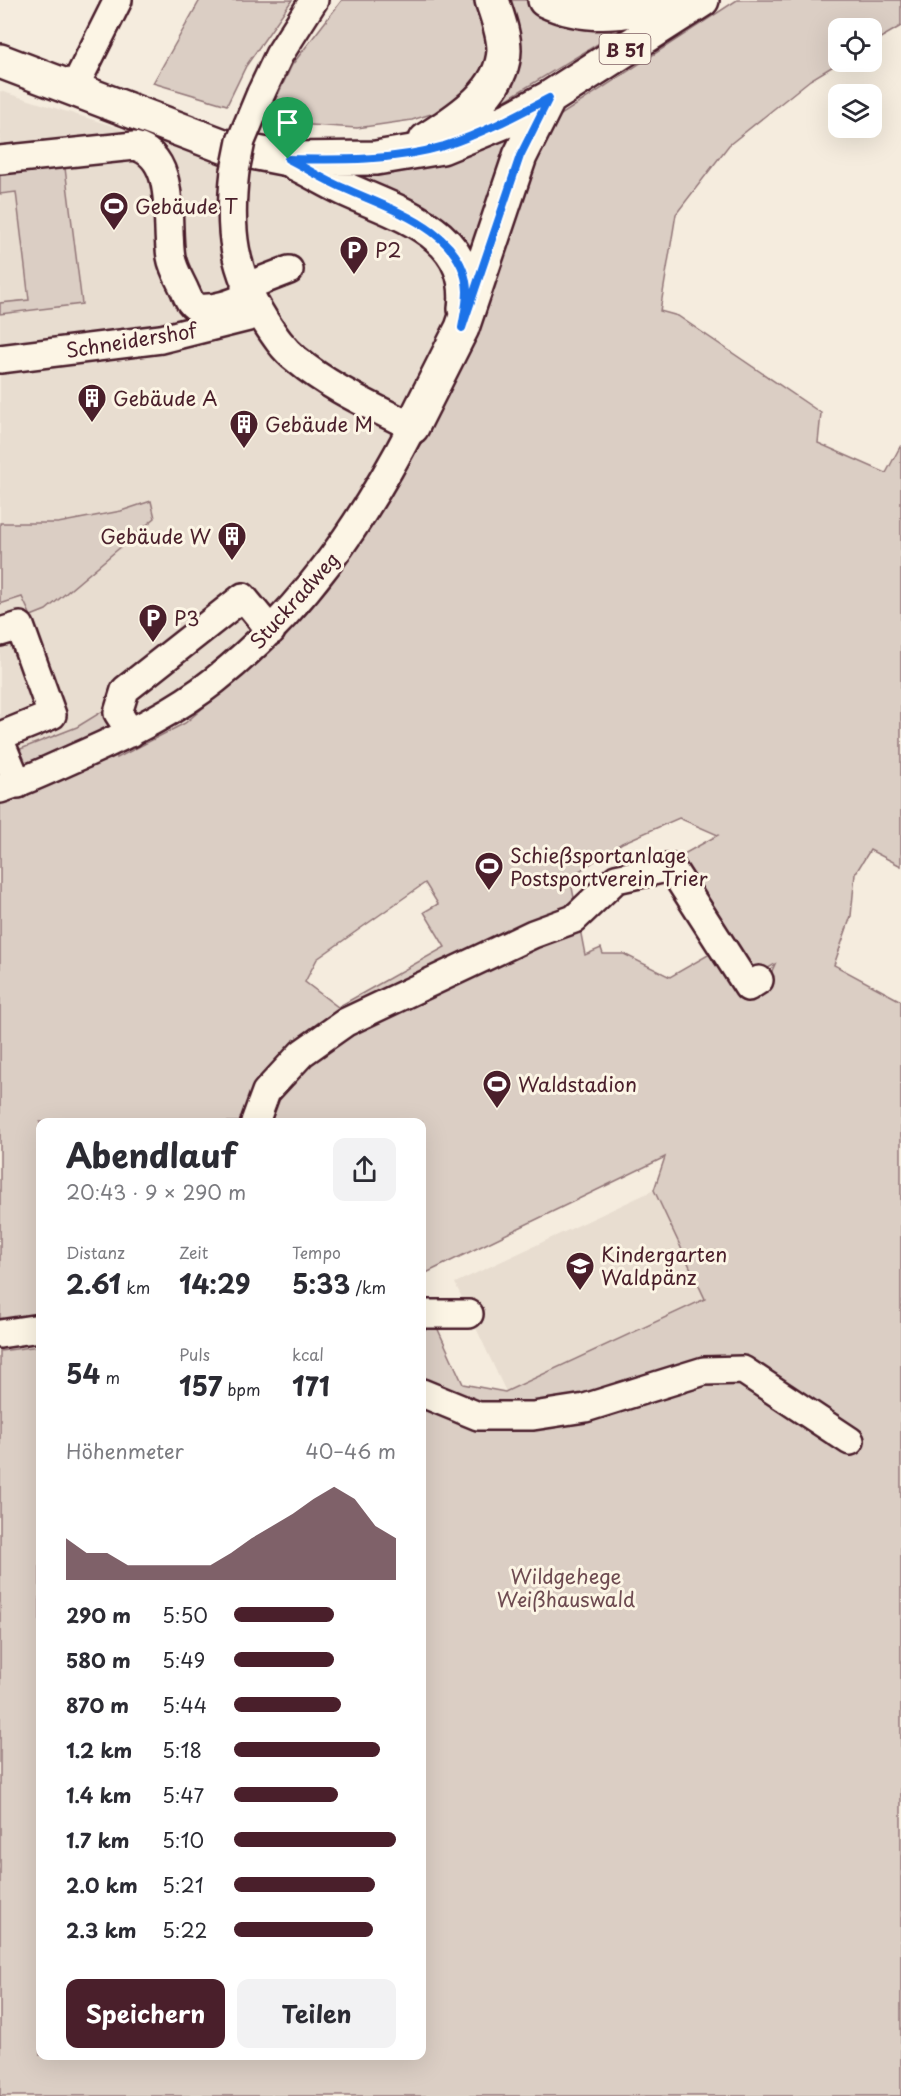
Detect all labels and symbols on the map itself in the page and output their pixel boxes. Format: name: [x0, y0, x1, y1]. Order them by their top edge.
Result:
road number: B 51: [600, 34, 650, 64]
pin: [262, 97, 313, 159]
sports icon: Gebäude T: [98, 190, 130, 232]
place label: Gebäude T: [135, 191, 238, 221]
parking icon: P2: [338, 234, 370, 276]
place label: P2: [375, 235, 402, 265]
street label: Schneidershof: [63, 315, 200, 365]
building icon: Gebäude A: [76, 382, 108, 424]
place label: Gebäude A: [113, 383, 218, 413]
building icon: Gebäude M: [228, 408, 260, 450]
place label: Gebäude M: [265, 409, 373, 439]
building icon: Gebäude W: [216, 520, 248, 562]
place label: Gebäude W: [100, 521, 211, 551]
street label: Stuckradweg: [242, 545, 346, 655]
parking icon: P3: [137, 602, 169, 644]
place label: P3: [174, 603, 200, 633]
place label: Schießsportanlage Postsportverein Trier: [510, 840, 708, 893]
sports icon: Schießsportanlage Postsportverein Trier: [473, 850, 505, 892]
sports icon: Waldstadion: [481, 1068, 513, 1110]
place label: Waldstadion: [518, 1069, 637, 1099]
place label: Kindergarten Waldpänz: [601, 1239, 727, 1292]
school or university icon: Kindergarten Waldpänz: [564, 1250, 596, 1292]
park label: Wildgehege Weißhauswald: [497, 1561, 635, 1614]

